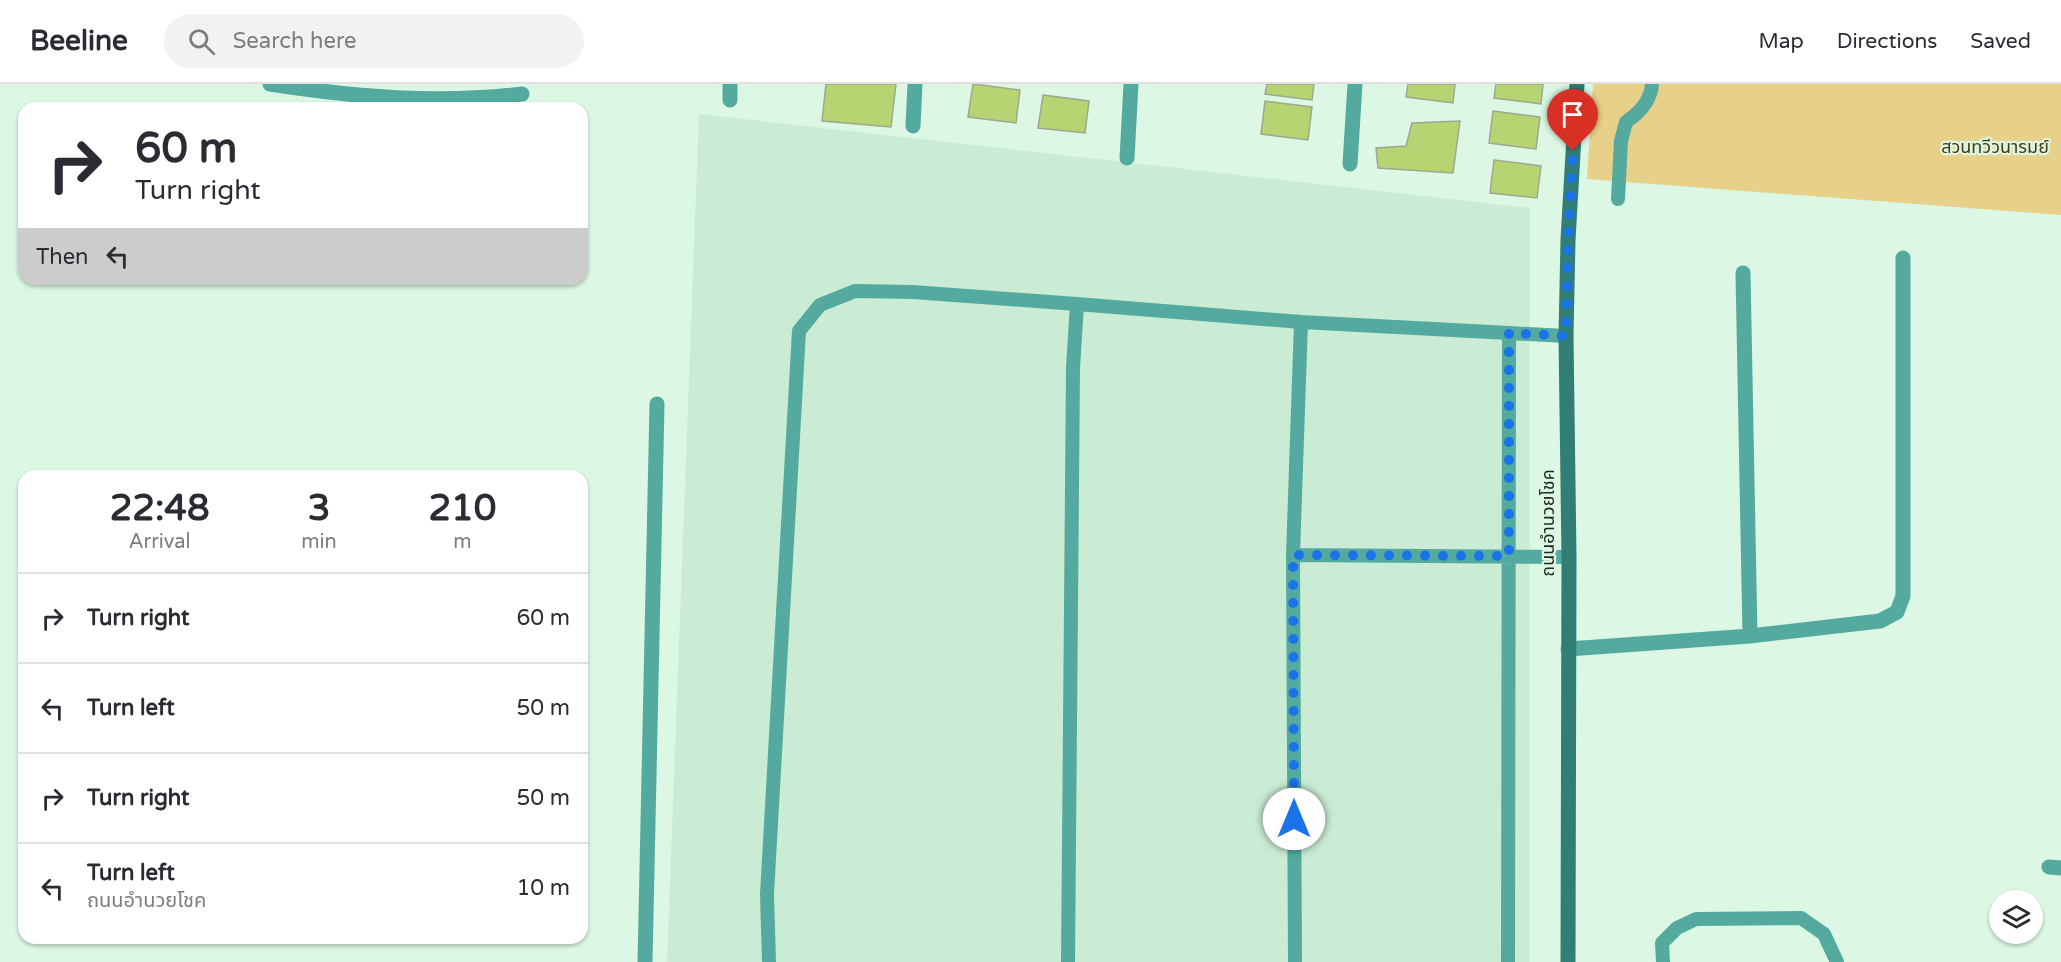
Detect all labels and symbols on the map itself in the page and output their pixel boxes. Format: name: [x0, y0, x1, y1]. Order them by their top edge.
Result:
pin: [1547, 89, 1598, 151]
park label: สวนทวีวนารมย์: [1941, 136, 2049, 158]
street label: ถนนอำนวยโชค: [1537, 469, 1559, 577]
position arrow: [1262, 787, 1326, 851]

